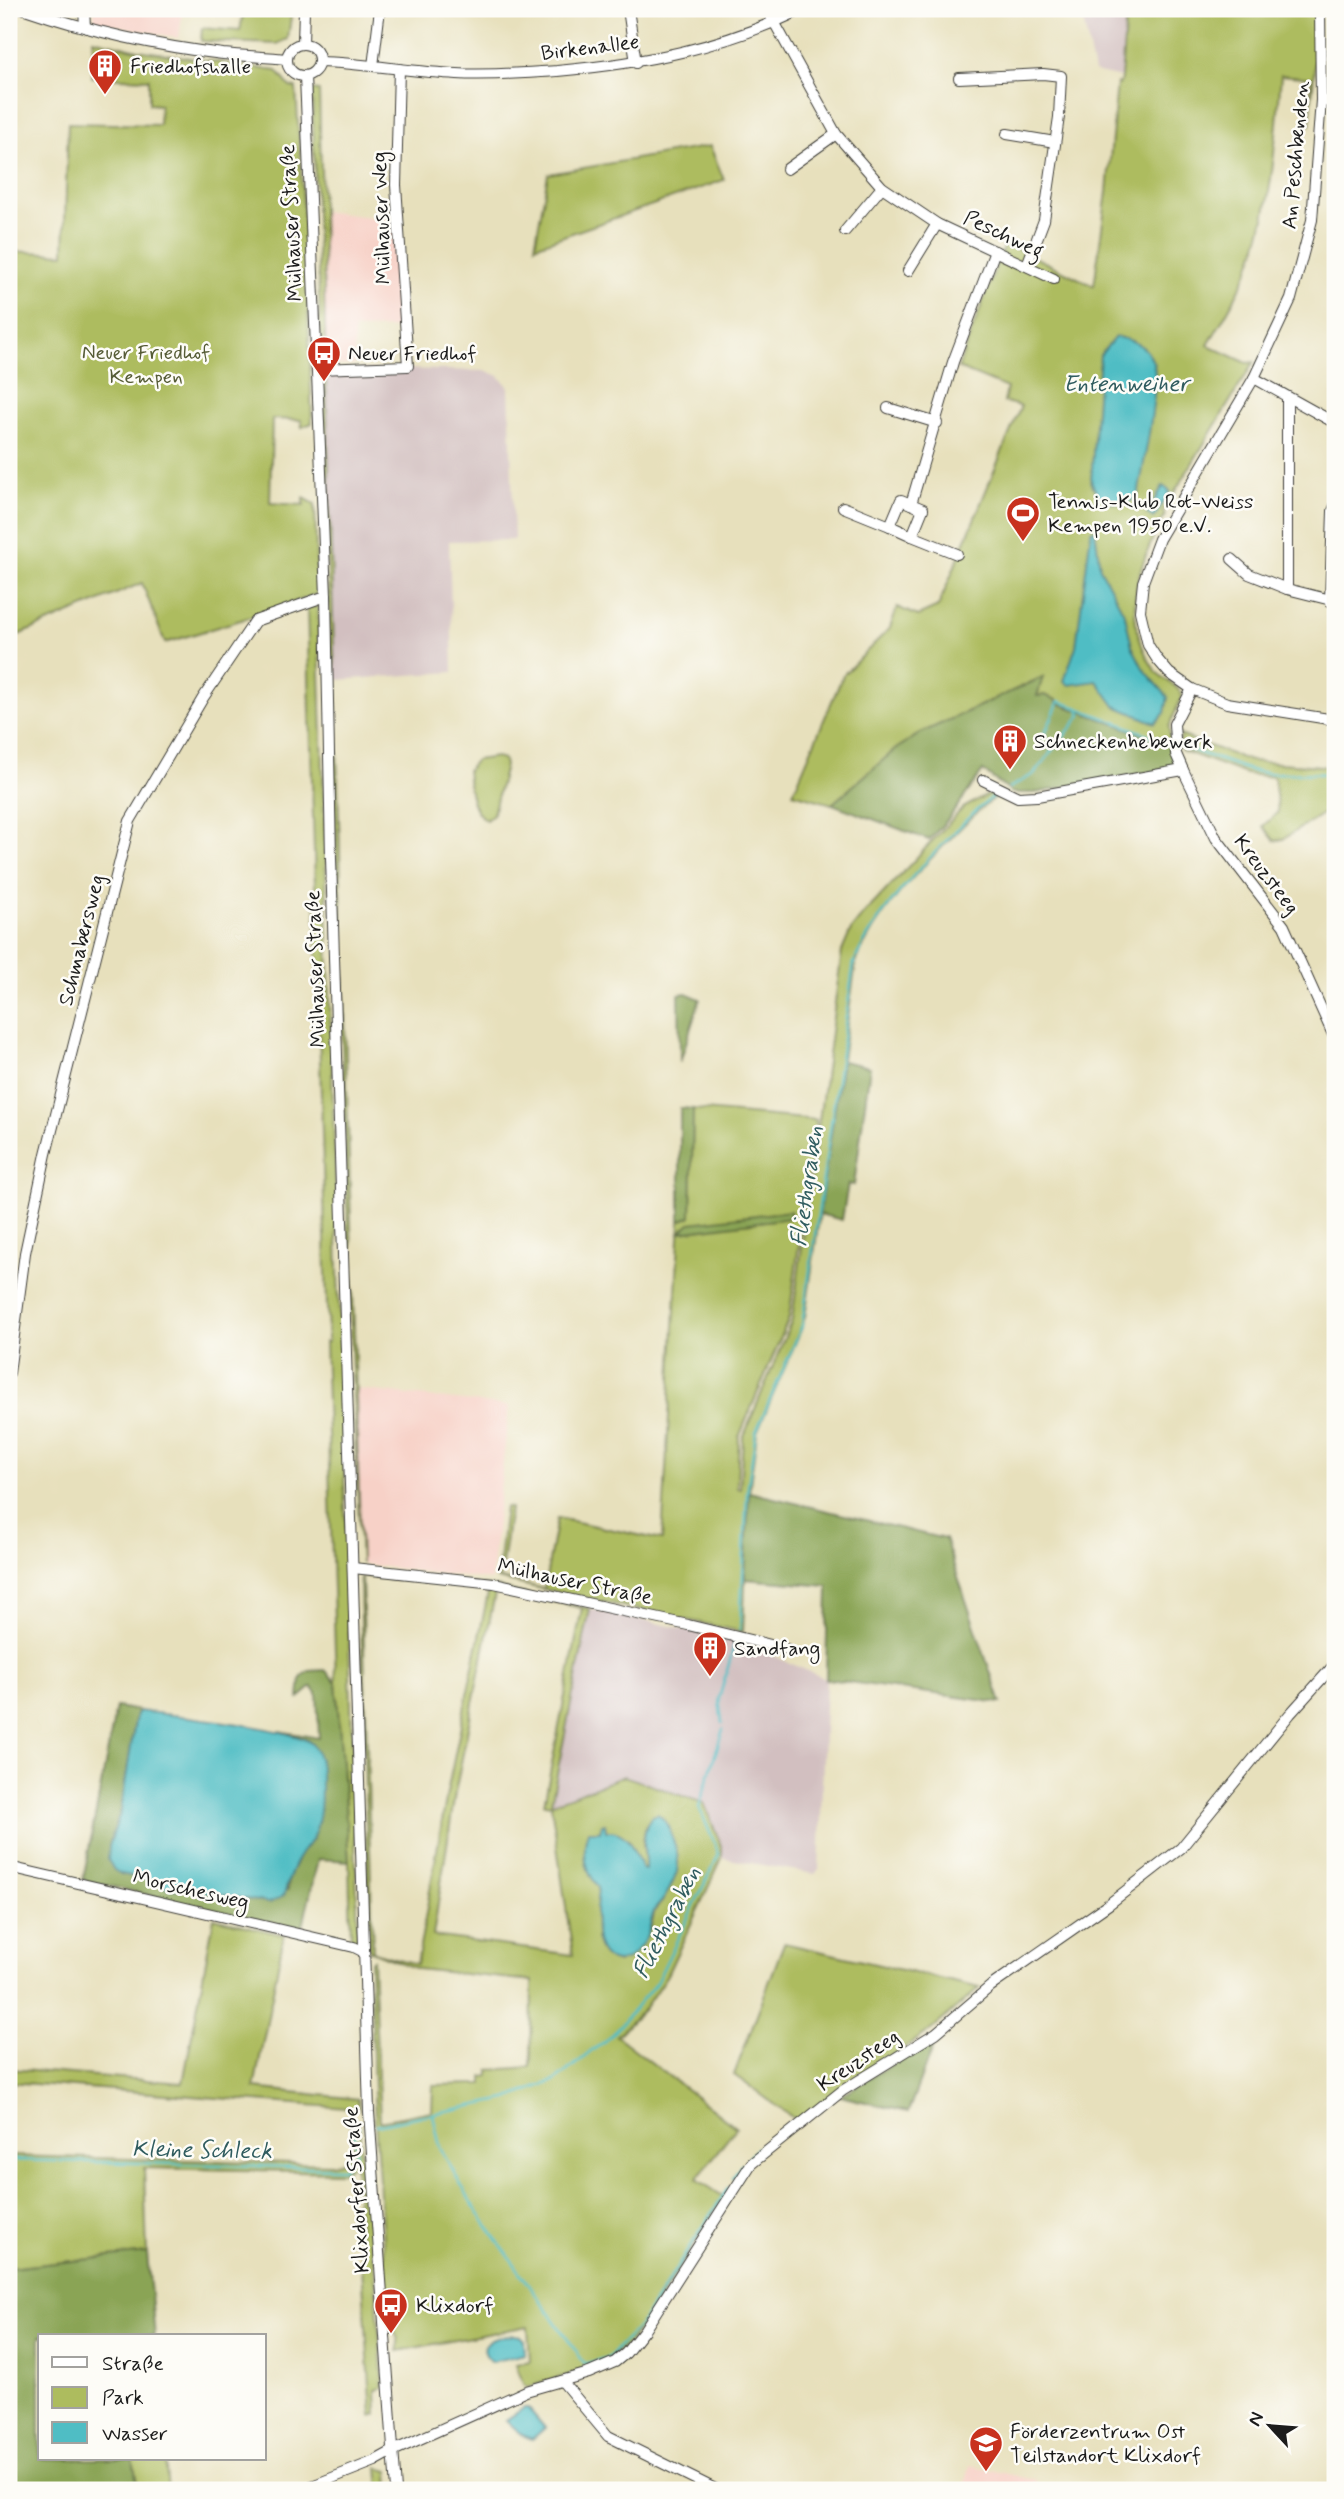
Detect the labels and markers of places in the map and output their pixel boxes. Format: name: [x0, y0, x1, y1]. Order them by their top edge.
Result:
building icon: Friedhofshalle: [86, 47, 124, 96]
place label: Friedhofshalle: [130, 53, 251, 81]
bus stop icon: Neuer Friedhof: [305, 334, 343, 383]
place label: Neuer Friedhof: [348, 340, 476, 368]
place label: Tennis-Klub Rot-Weiss Kempen 1950 e.V.: [1048, 488, 1253, 540]
sports icon: Tennis-Klub Rot-Weiss Kempen 1950 e.V.: [1004, 494, 1042, 543]
building icon: Schneckenhebewerk: [991, 722, 1029, 771]
place label: Schneckenhebewerk: [1034, 728, 1212, 756]
building icon: Sandfang: [691, 1629, 729, 1678]
place label: Sandfang: [734, 1635, 820, 1664]
bus stop icon: Klixdorf: [372, 2286, 410, 2335]
place label: Klixdorf: [416, 2292, 493, 2320]
place label: Förderzentrum Ost Teilstandort Klixdorf: [1010, 2418, 1201, 2470]
school or university icon: Förderzentrum Ost Teilstandort Klixdorf: [967, 2424, 1005, 2473]

